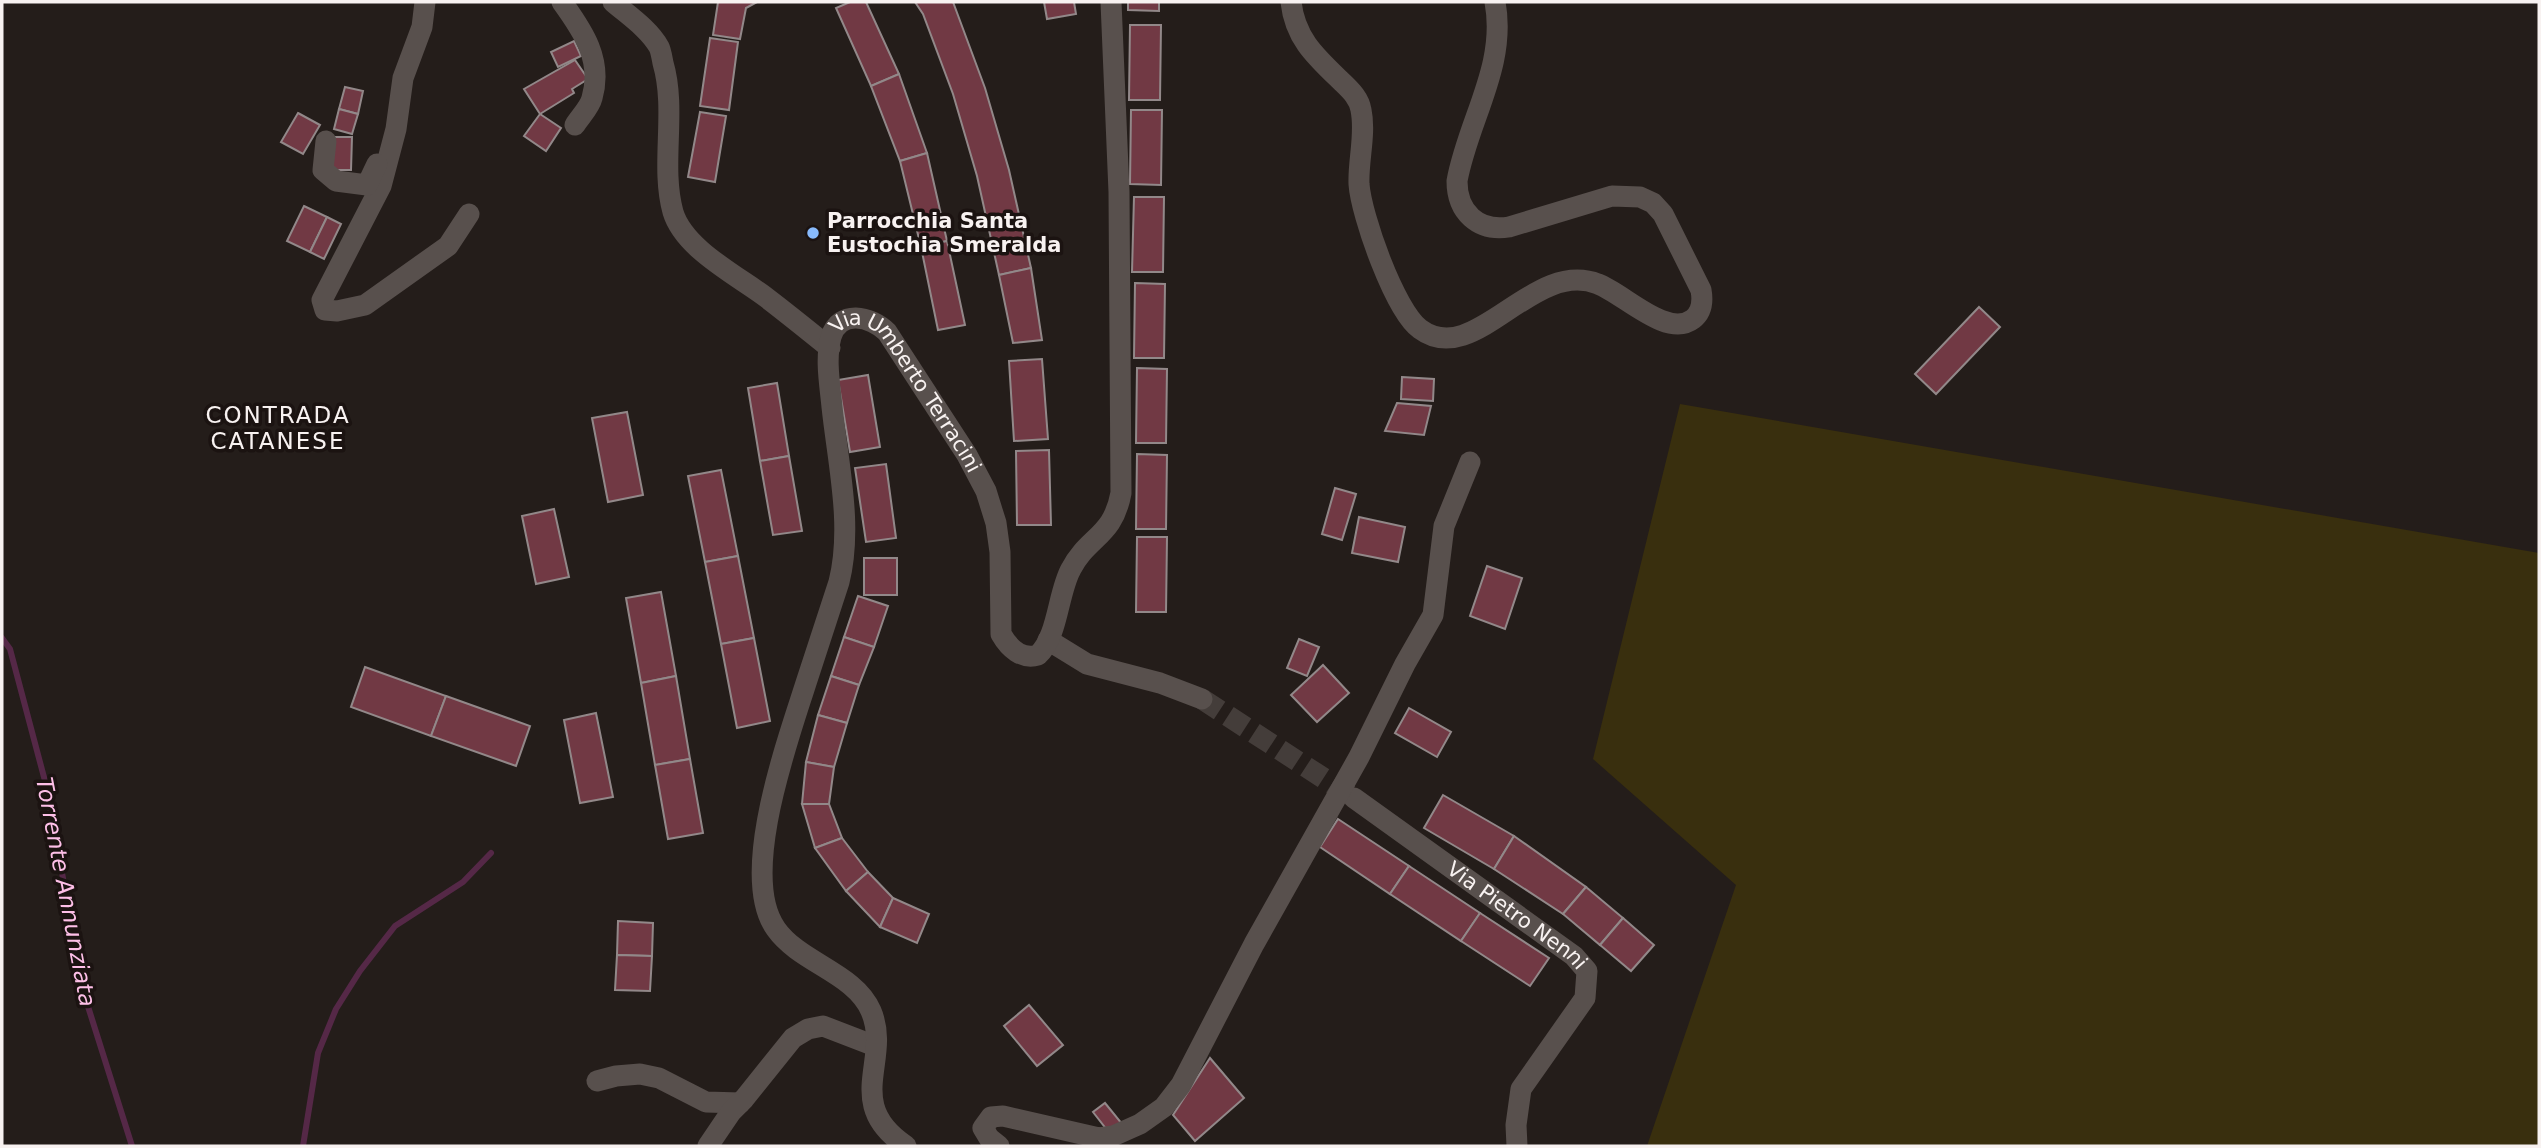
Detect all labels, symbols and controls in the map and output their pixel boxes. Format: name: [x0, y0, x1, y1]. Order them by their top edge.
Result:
place label: Parrocchia Santa Eustochia Smeralda: [827, 209, 1062, 257]
marker: Parrocchia Santa Eustochia Smeralda: [805, 225, 821, 241]
street label: Via Umberto Terracini: [824, 306, 986, 476]
district label: CONTRADA CATANESE: [205, 402, 351, 454]
water label: Torrente Annunziata: [31, 775, 101, 1009]
street label: Via Pietro Nenni: [1442, 857, 1592, 974]

